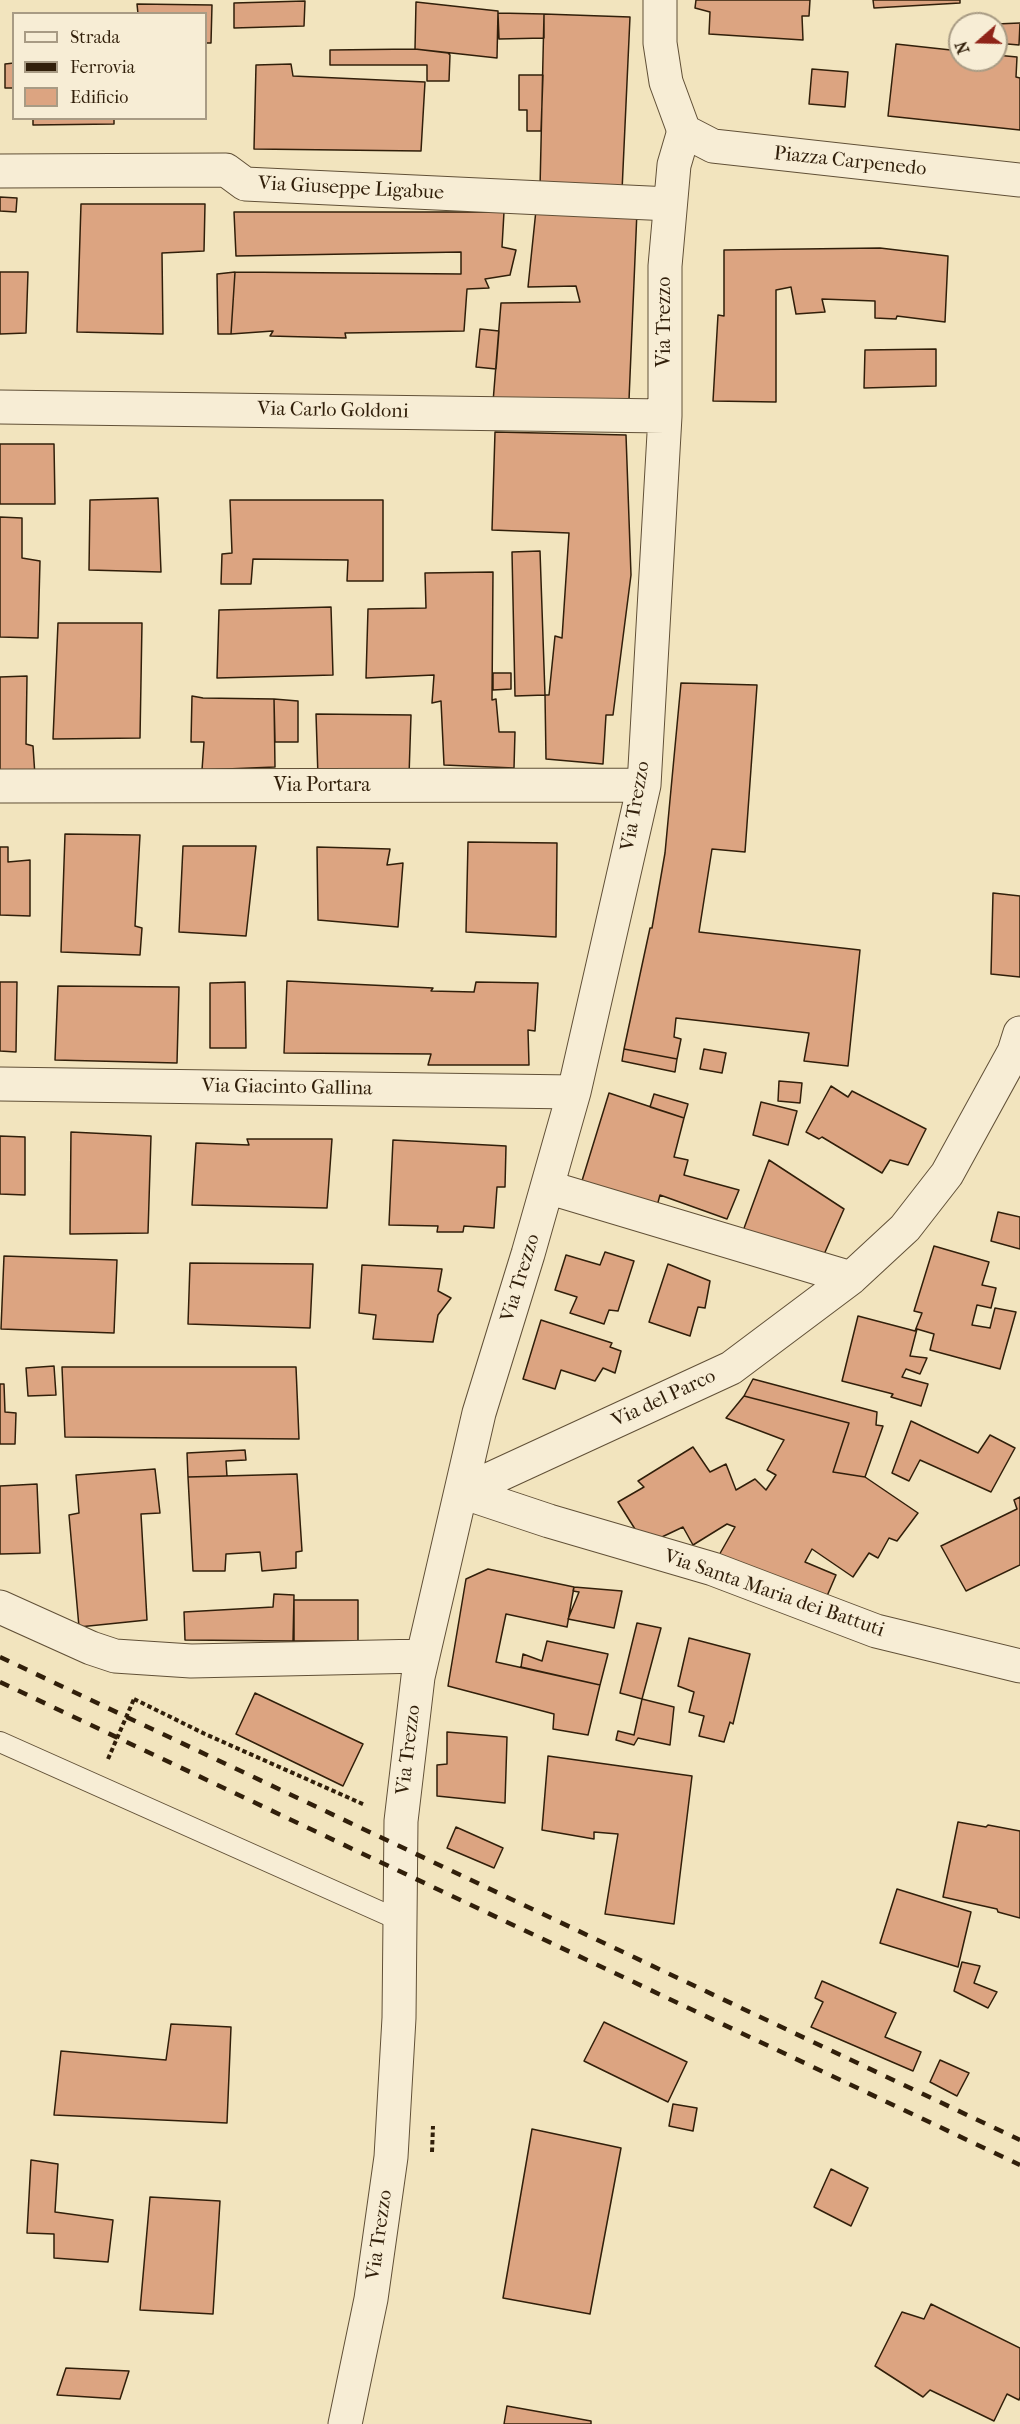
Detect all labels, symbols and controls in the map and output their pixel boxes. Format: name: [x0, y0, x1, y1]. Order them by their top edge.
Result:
legend: [12, 12, 207, 120]
north arrow: [948, 12, 1008, 72]
text: Strada: [70, 27, 120, 48]
text: N: [951, 39, 974, 57]
text: Ferrovia: [70, 57, 135, 78]
text: Edificio: [70, 87, 128, 108]
street label: Piazza Carpenedo: [772, 142, 928, 182]
street label: Via Giuseppe Ligabue: [257, 172, 445, 206]
street label: Via Trezzo: [653, 277, 677, 367]
street label: Via Carlo Goldoni: [257, 398, 409, 424]
street label: Via Trezzo: [616, 759, 656, 853]
street label: Via Portara: [274, 774, 370, 798]
street label: Via Giacinto Gallina: [201, 1075, 373, 1101]
street label: Via Trezzo: [496, 1231, 546, 1325]
street label: Via del Parco: [608, 1365, 720, 1433]
street label: Via Santa Maria dei Battuti: [661, 1545, 887, 1643]
street label: Via Trezzo: [392, 1704, 426, 1796]
street label: Via Trezzo: [362, 2188, 398, 2282]

